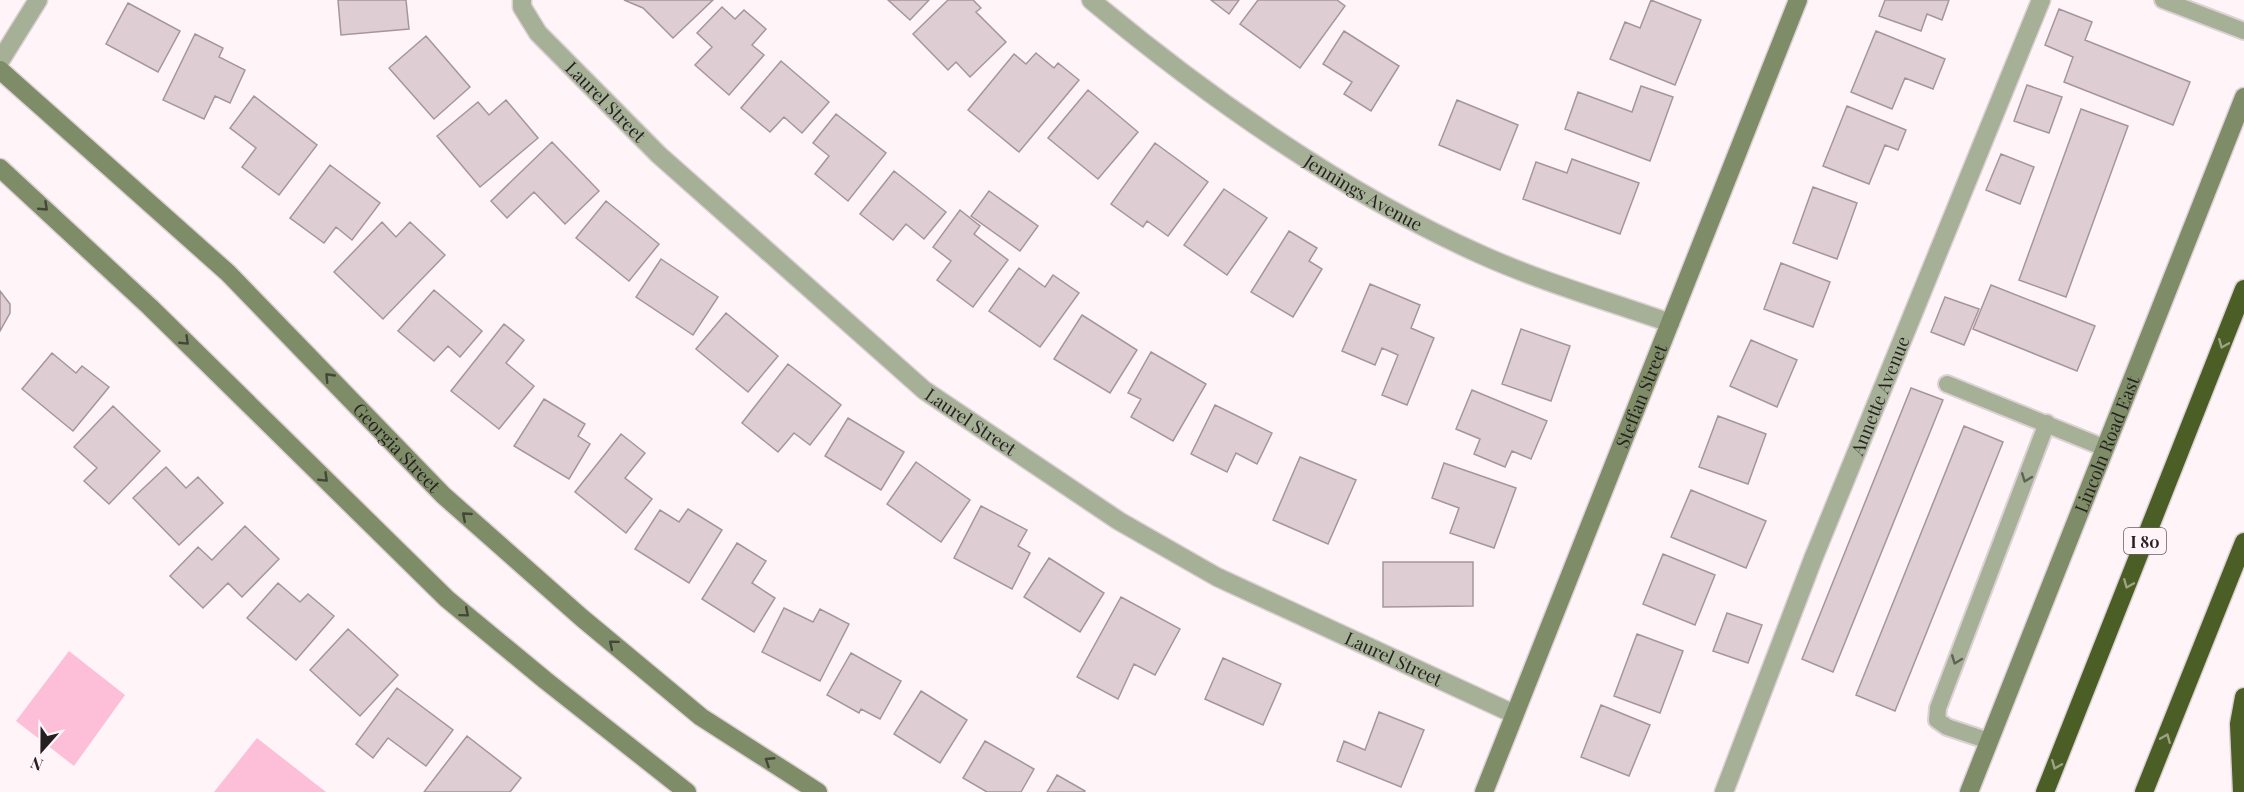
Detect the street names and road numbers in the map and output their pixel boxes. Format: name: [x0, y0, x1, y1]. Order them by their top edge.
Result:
street label: Laurel Street: [561, 56, 652, 148]
street label: Jennings Avenue: [1299, 148, 1427, 236]
street label: Annette Avenue: [1844, 332, 1915, 459]
street label: Steffan Street: [1610, 340, 1673, 451]
street label: Lincoln Road East: [2069, 372, 2145, 516]
street label: Laurel Street: [921, 382, 1022, 461]
street label: Georgia Street: [348, 397, 446, 498]
road number: I 80: [2124, 528, 2166, 554]
street label: Laurel Street: [1341, 626, 1447, 692]

